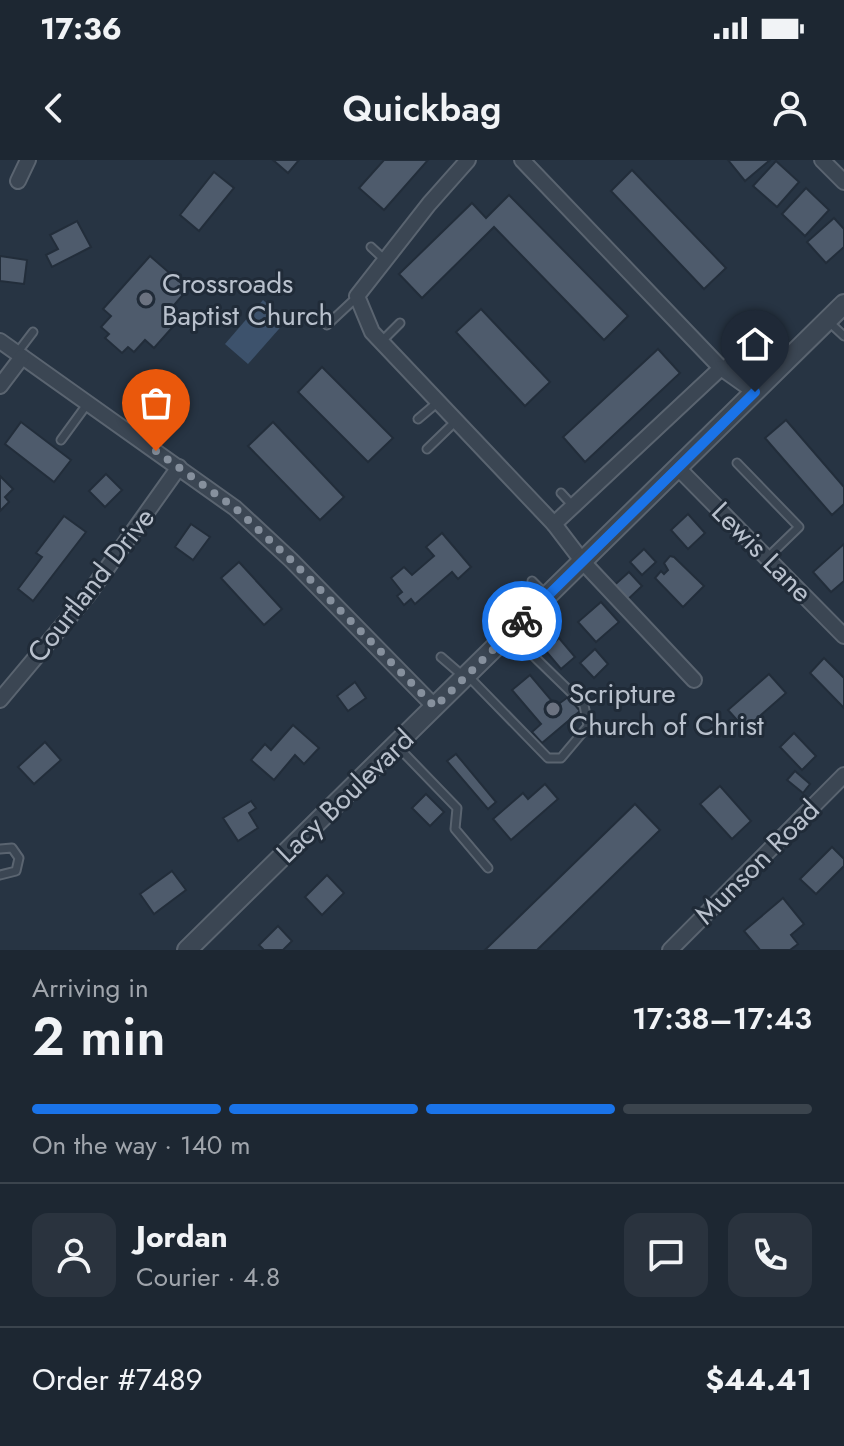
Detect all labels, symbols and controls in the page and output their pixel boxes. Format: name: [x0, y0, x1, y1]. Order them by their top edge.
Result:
text: 17:36: [40, 7, 122, 50]
text: Quickbag: [343, 82, 501, 134]
icon: back: [32, 86, 76, 130]
icon: person: [768, 86, 812, 130]
place label: Crossroads Baptist Church: [162, 263, 333, 336]
marker: Crossroads Baptist Church: [137, 290, 155, 308]
pin: [721, 310, 789, 392]
icon: home: [733, 322, 777, 366]
pin: [122, 369, 190, 451]
icon: bag: [134, 381, 178, 425]
street label: Lewis Lane: [702, 492, 822, 612]
street label: Courtland Drive: [17, 499, 165, 671]
courier: [482, 581, 562, 661]
icon: bike: [500, 599, 544, 643]
place label: Scripture Church of Christ: [569, 673, 764, 746]
marker: Scripture Church of Christ: [544, 700, 562, 718]
street label: Lacy Boulevard: [267, 720, 423, 872]
street label: Munson Road: [685, 790, 829, 934]
text: Arriving in: [32, 969, 149, 1007]
text: 17:38–17:43: [632, 997, 812, 1040]
text: 2 min: [32, 999, 165, 1075]
text: On the way · 140 m: [32, 1126, 251, 1164]
button: person: [32, 1213, 116, 1297]
button: chat: [624, 1213, 708, 1297]
button: phone: [728, 1213, 812, 1297]
text: Jordan: [136, 1215, 228, 1258]
text: Courier · 4.8: [136, 1258, 280, 1296]
text: Order #7489: [32, 1358, 203, 1401]
text: $44.41: [706, 1358, 812, 1401]

